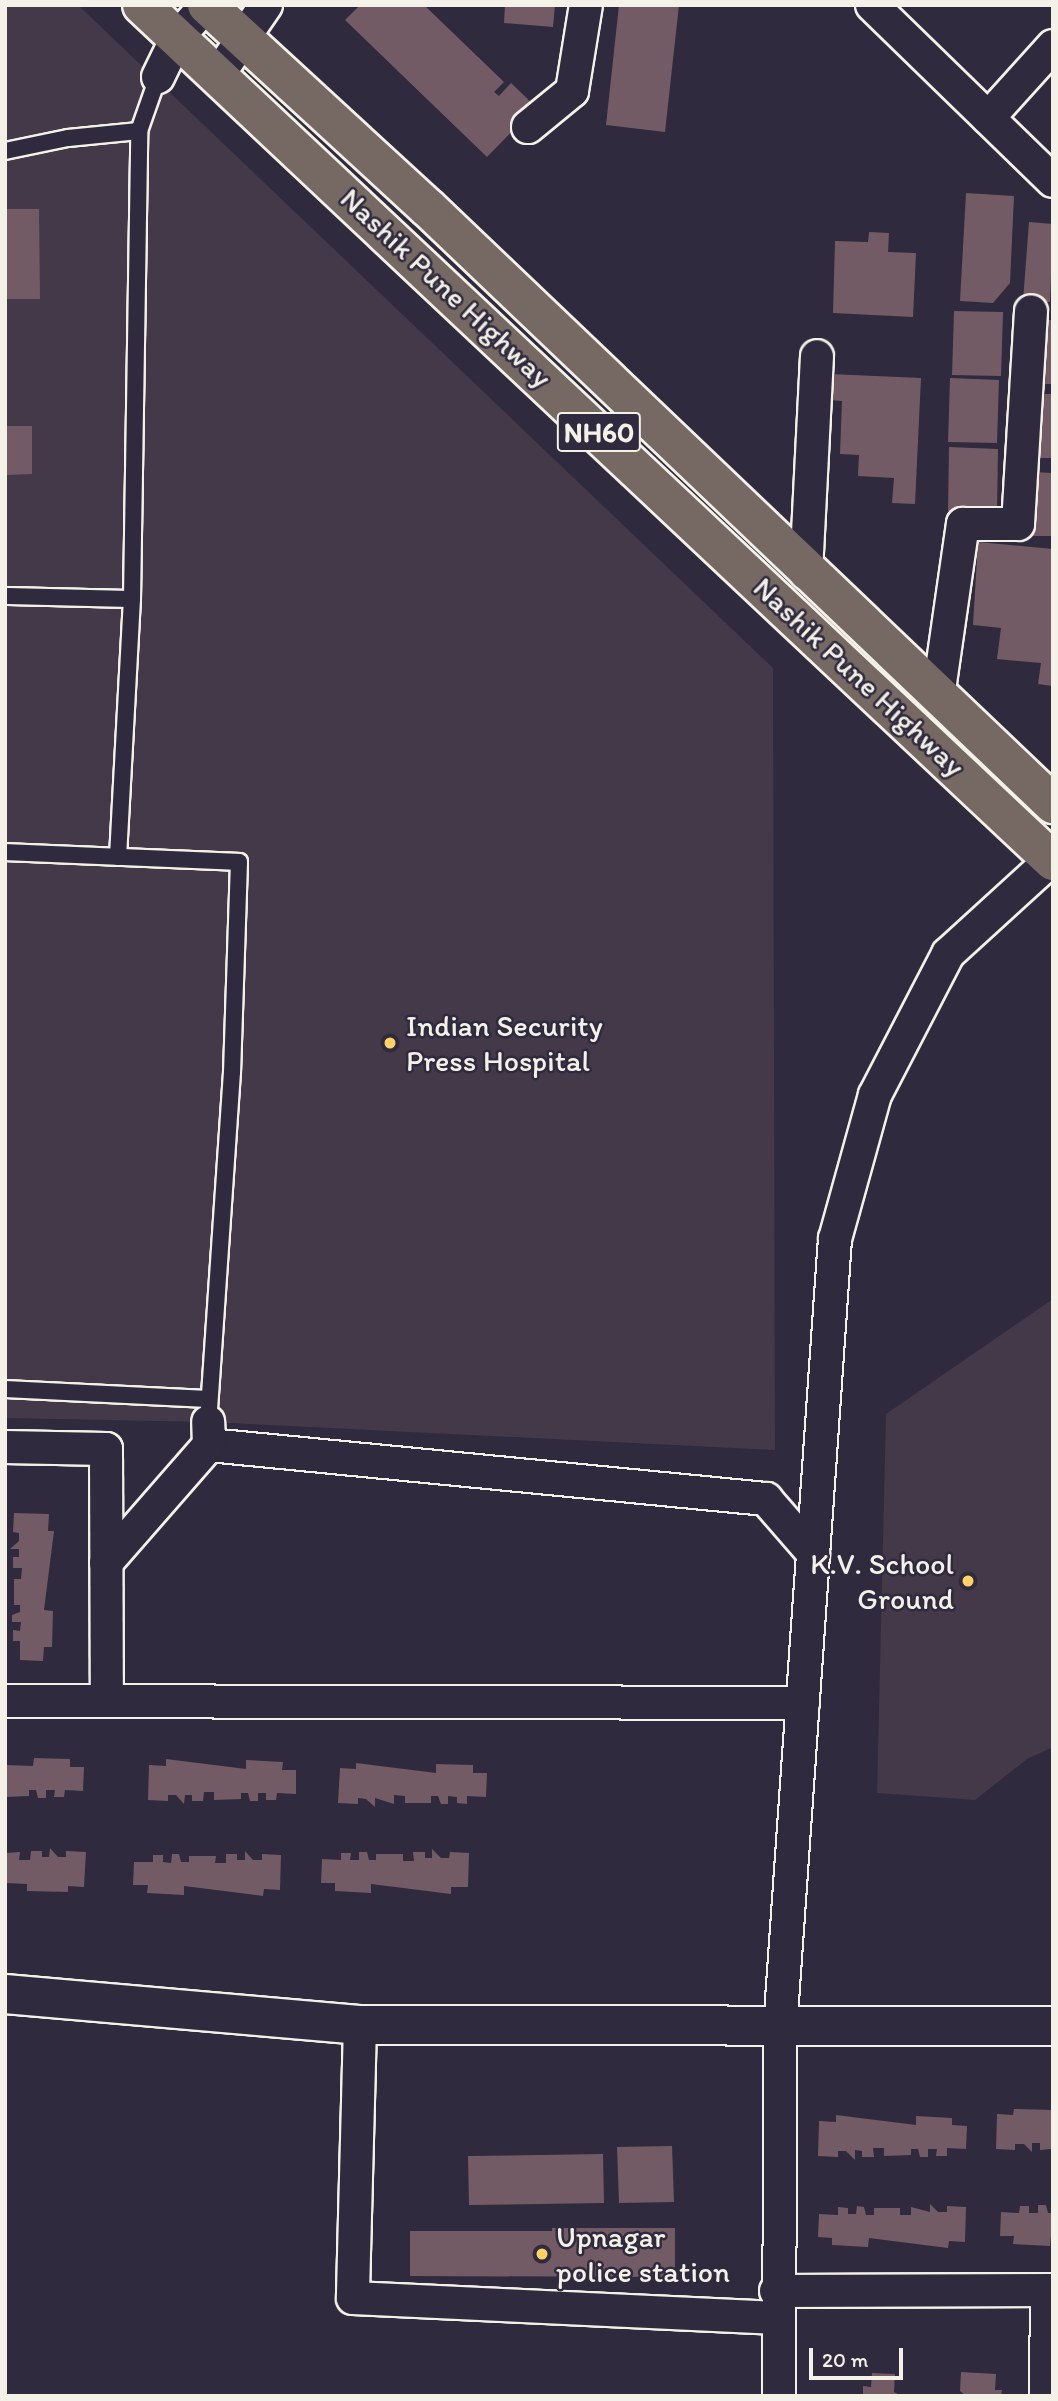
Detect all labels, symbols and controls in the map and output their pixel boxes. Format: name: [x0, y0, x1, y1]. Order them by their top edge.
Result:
street label: Nashik Pune Highway: [333, 181, 559, 395]
road number: NH60: [555, 408, 643, 457]
street label: Nashik Pune Highway: [746, 570, 972, 784]
place label: Indian Security Press Hospital: [406, 1008, 602, 1078]
marker: Indian Security Press Hospital: [380, 1033, 400, 1053]
place label: K.V. School Ground: [810, 1546, 954, 1616]
marker: K.V. School Ground: [960, 1573, 976, 1589]
place label: Upnagar police station: [556, 2219, 730, 2290]
marker: Upnagar police station: [534, 2246, 550, 2262]
scale bar: [813, 2334, 908, 2378]
text: 20 m: [822, 2347, 868, 2372]

